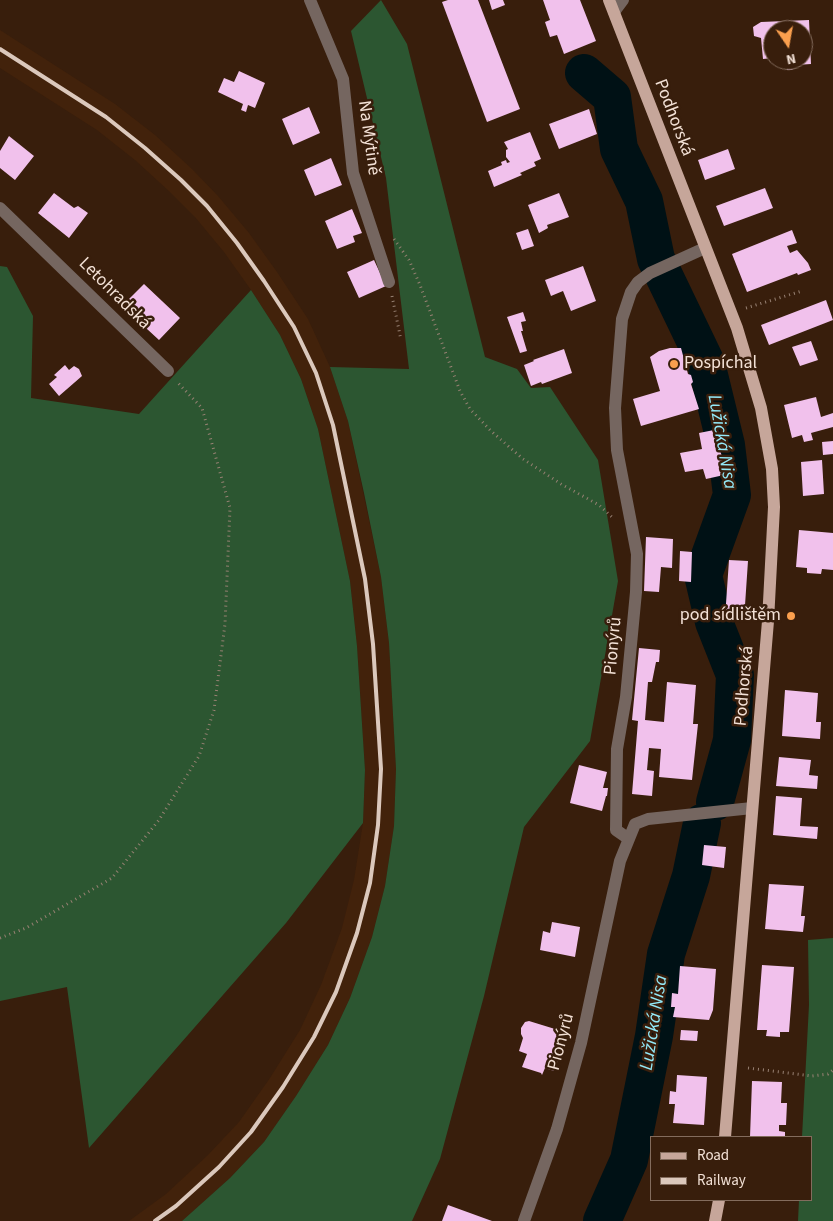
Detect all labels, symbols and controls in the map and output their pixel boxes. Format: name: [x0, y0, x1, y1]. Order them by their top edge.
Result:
north arrow: [763, 20, 813, 70]
text: N: [784, 48, 798, 69]
street label: Podhorská: [648, 77, 698, 159]
street label: Na Mýtině: [352, 99, 384, 177]
street label: Letohradská: [74, 254, 154, 334]
place label: Pospíchal: [684, 353, 757, 375]
marker: Pospíchal: [668, 358, 680, 370]
water label: Lužická Nisa: [701, 393, 741, 491]
place label: pod sídlištěm: [680, 605, 781, 627]
marker: pod sídlištěm: [785, 610, 797, 622]
street label: Pionýrů: [601, 616, 627, 676]
street label: Podhorská: [731, 645, 759, 727]
water label: Lužická Nisa: [636, 974, 674, 1072]
street label: Pionýrů: [544, 1011, 580, 1073]
legend: [650, 1136, 813, 1201]
text: Road: [697, 1145, 729, 1166]
text: Railway: [697, 1170, 746, 1191]

